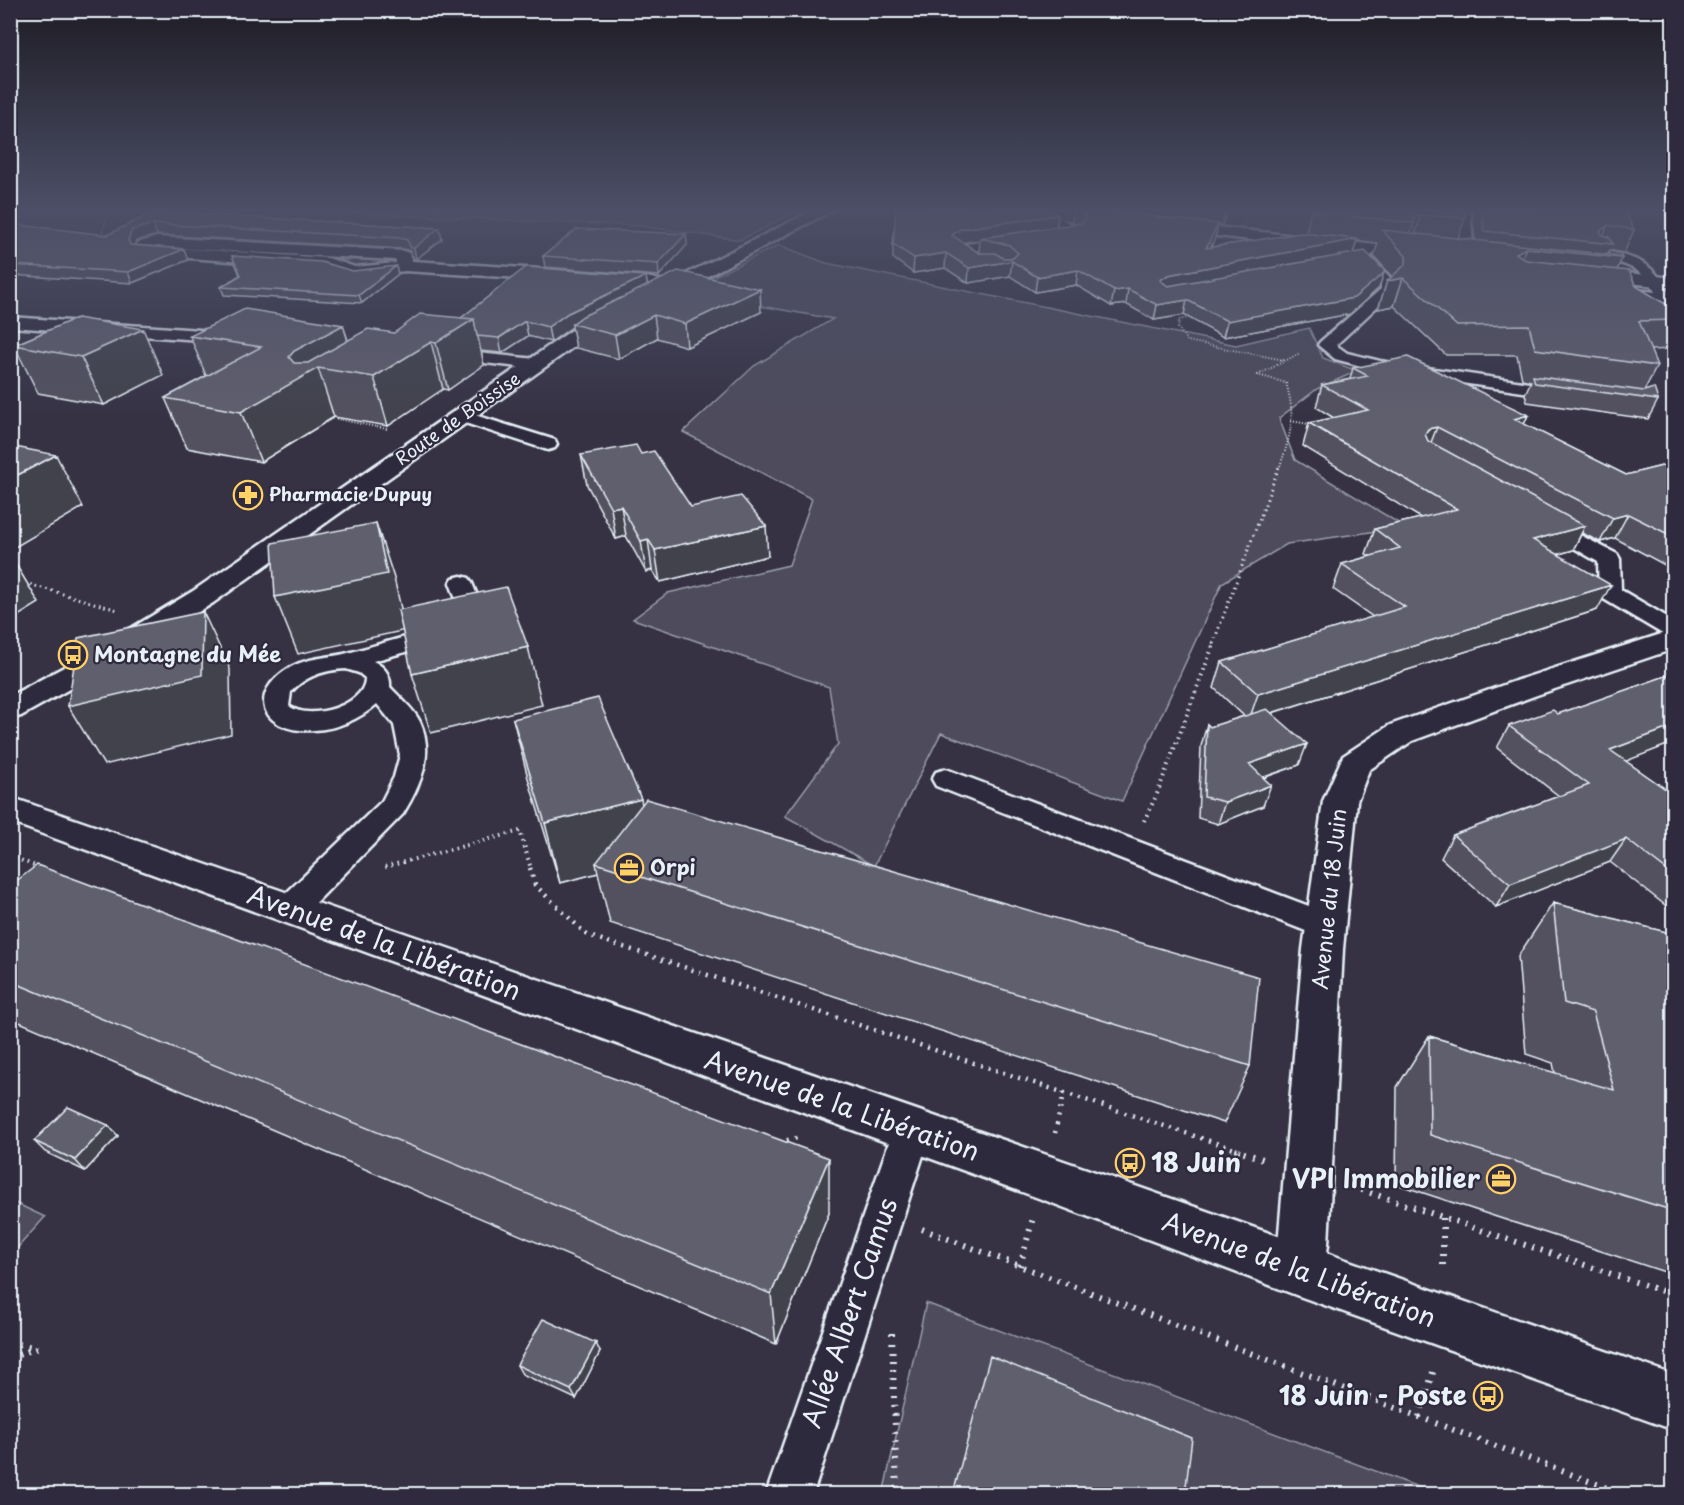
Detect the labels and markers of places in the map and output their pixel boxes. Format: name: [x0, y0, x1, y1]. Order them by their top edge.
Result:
pharmacy icon: Pharmacie Dupuy: [232, 479, 264, 511]
place label: Pharmacie Dupuy: [269, 480, 432, 507]
place label: Montagne du Mée: [94, 637, 281, 669]
bus stop icon: Montagne du Mée: [57, 639, 89, 671]
place label: Orpi: [650, 850, 696, 882]
office icon: Orpi: [613, 852, 645, 884]
place label: 18 Juin: [1151, 1142, 1241, 1181]
bus stop icon: 18 Juin: [1114, 1147, 1146, 1179]
place label: VPI Immobilier: [1292, 1158, 1481, 1197]
office icon: VPI Immobilier: [1485, 1163, 1517, 1195]
place label: 18 Juin - Poste: [1279, 1375, 1467, 1414]
bus stop icon: 18 Juin - Poste: [1472, 1380, 1504, 1412]

